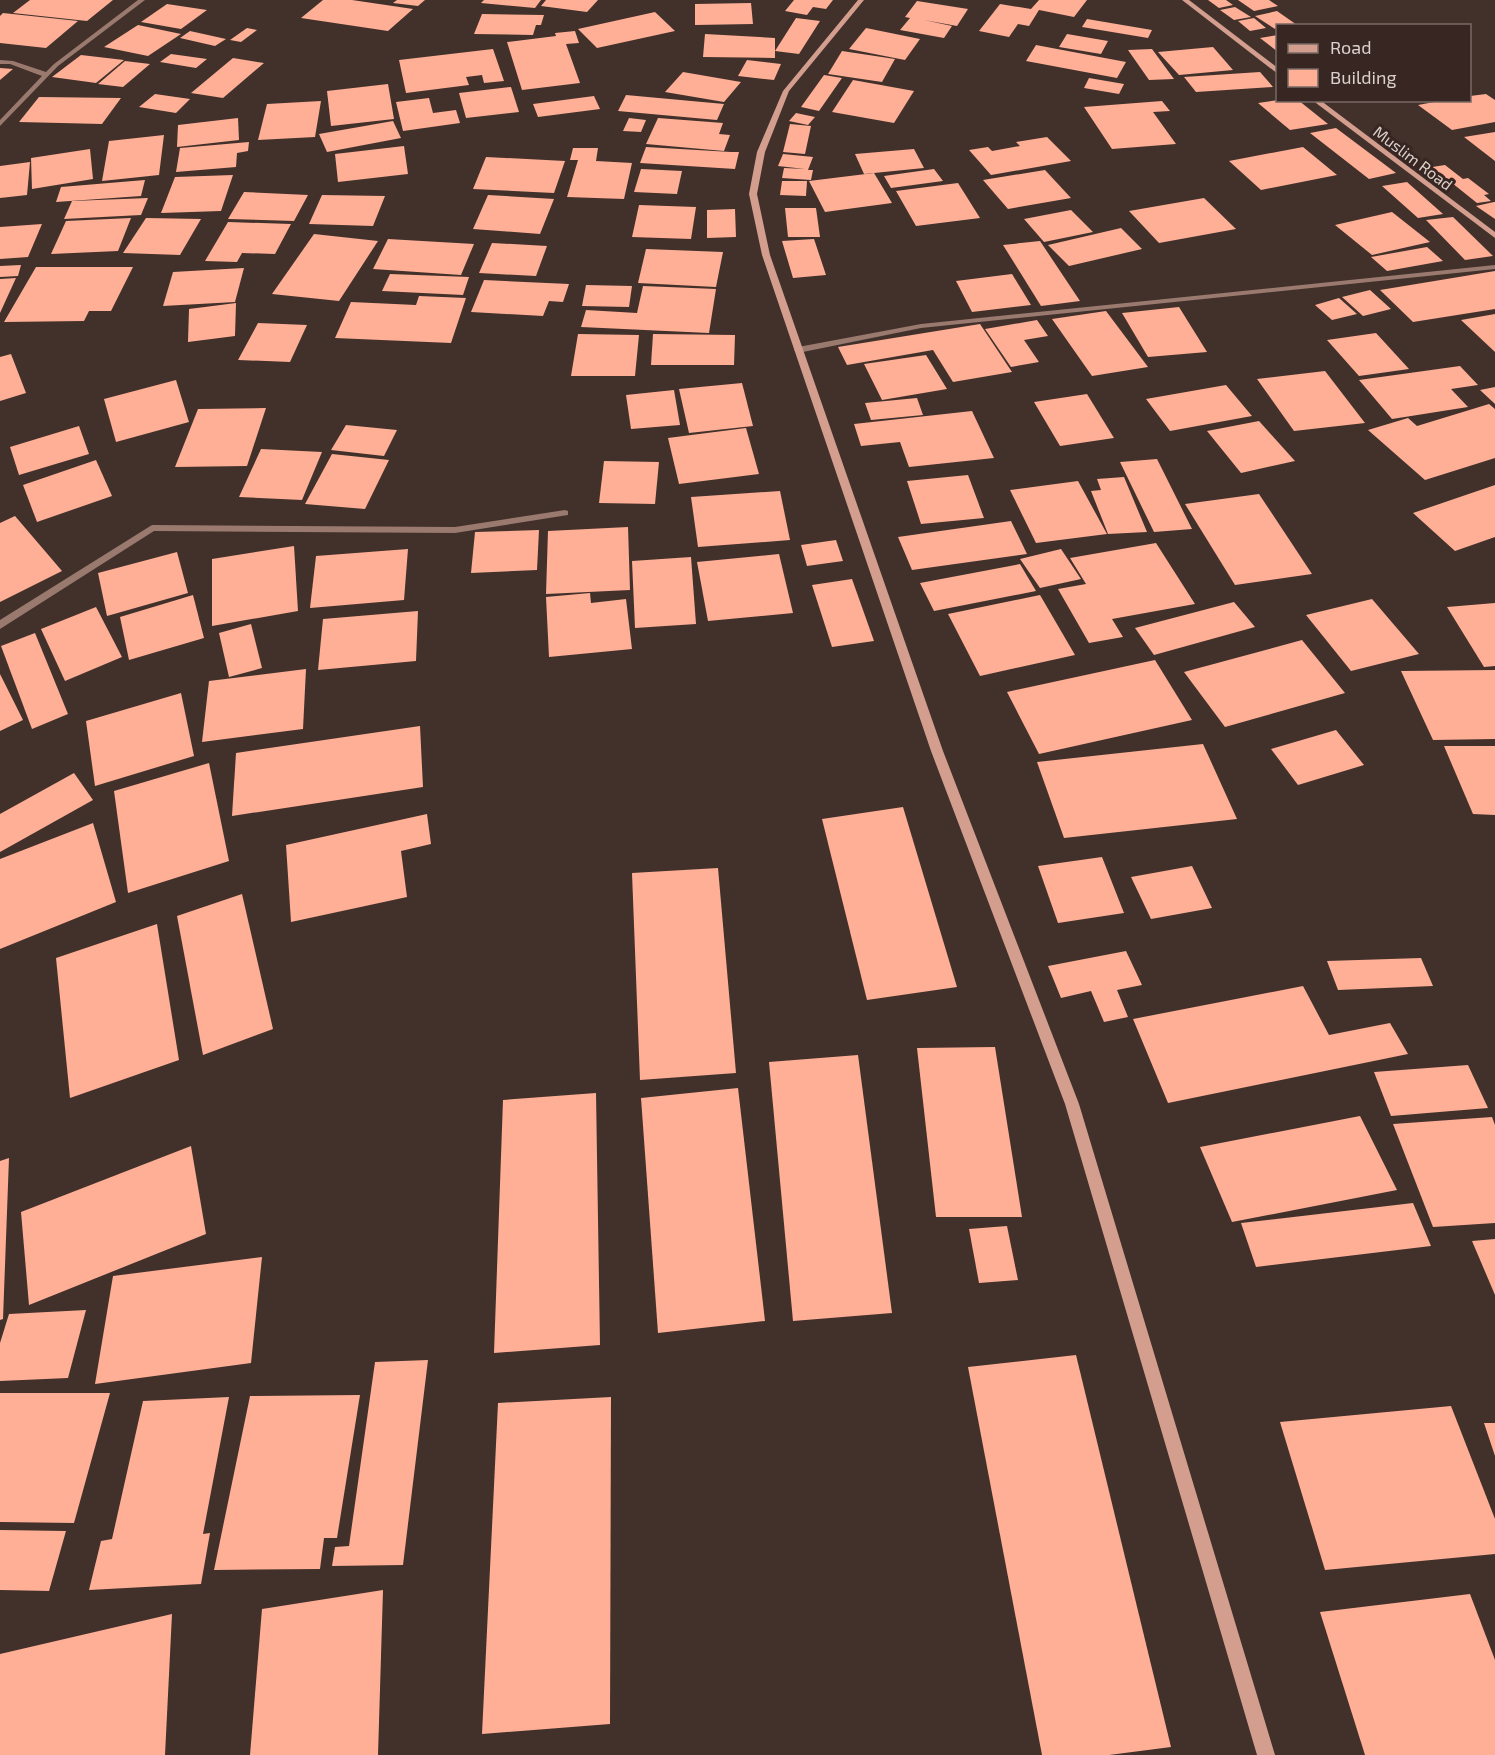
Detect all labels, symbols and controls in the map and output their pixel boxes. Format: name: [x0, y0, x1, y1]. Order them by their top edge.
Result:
legend: [1276, 24, 1471, 102]
text: Road: [1330, 36, 1371, 58]
text: Building: [1330, 66, 1397, 88]
street label: Muslim Road: [1370, 122, 1457, 194]

